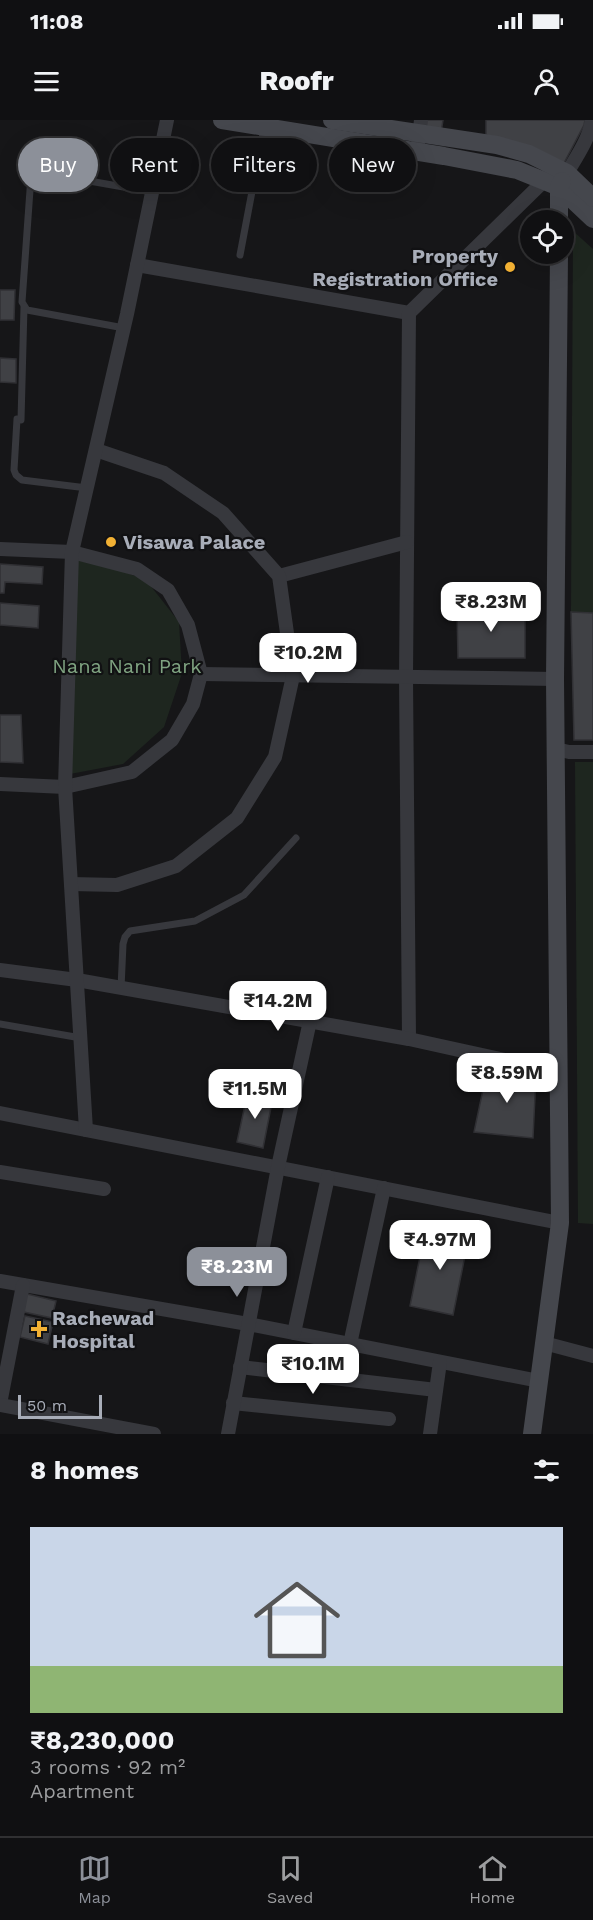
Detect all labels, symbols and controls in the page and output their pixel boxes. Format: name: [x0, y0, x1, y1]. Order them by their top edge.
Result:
text: 11:08: [30, 9, 84, 34]
icon: menu: [30, 65, 63, 98]
text: Roofr: [259, 65, 334, 97]
icon: person: [530, 65, 563, 98]
chip: Buy: [18, 138, 98, 192]
chip: Rent: [110, 138, 199, 192]
chip: Filters: [211, 138, 317, 192]
chip: New: [329, 138, 416, 192]
map controls: [520, 210, 574, 264]
button: locate: [520, 210, 574, 264]
place label: Property Registration Office: [312, 244, 499, 291]
marker: Property Registration Office: [503, 260, 517, 274]
place label: Visawa Palace: [123, 530, 265, 554]
marker: Visawa Palace: [104, 535, 118, 549]
pin: ₹8.23M: [442, 582, 540, 633]
text: ₹8.23M: [455, 589, 527, 613]
pin: ₹10.2M: [259, 633, 357, 684]
text: ₹10.2M: [273, 640, 343, 664]
park label: Nana Nani Park: [52, 654, 202, 678]
pin: ₹14.2M: [229, 981, 327, 1032]
text: ₹14.2M: [243, 988, 313, 1012]
pin: ₹8.59M: [458, 1053, 556, 1104]
text: ₹8.59M: [471, 1060, 543, 1084]
pin: ₹11.5M: [206, 1069, 304, 1120]
text: ₹11.5M: [223, 1076, 287, 1100]
pin: ₹4.97M: [391, 1220, 489, 1271]
text: ₹4.97M: [404, 1227, 476, 1251]
pin: ₹8.23M: [188, 1247, 286, 1298]
text: ₹8.23M: [201, 1254, 273, 1278]
place label: Rachewad Hospital: [52, 1306, 154, 1353]
marker: Rachewad Hospital: [30, 1320, 48, 1338]
pin: ₹10.1M: [264, 1344, 362, 1395]
text: ₹10.1M: [281, 1351, 345, 1375]
scale bar: [18, 1392, 102, 1420]
text: 50 m: [27, 1396, 67, 1415]
icon: filters: [530, 1454, 563, 1487]
text: 8 homes: [30, 1455, 139, 1485]
icon: home: [243, 1566, 351, 1674]
text: ₹8,230,000: [30, 1725, 174, 1755]
text: 3 rooms · 92 m²: [30, 1755, 185, 1779]
text: Apartment: [30, 1779, 134, 1803]
tab: Map: [78, 1852, 111, 1907]
tab: Saved: [267, 1852, 313, 1907]
tab: Home: [469, 1852, 515, 1907]

